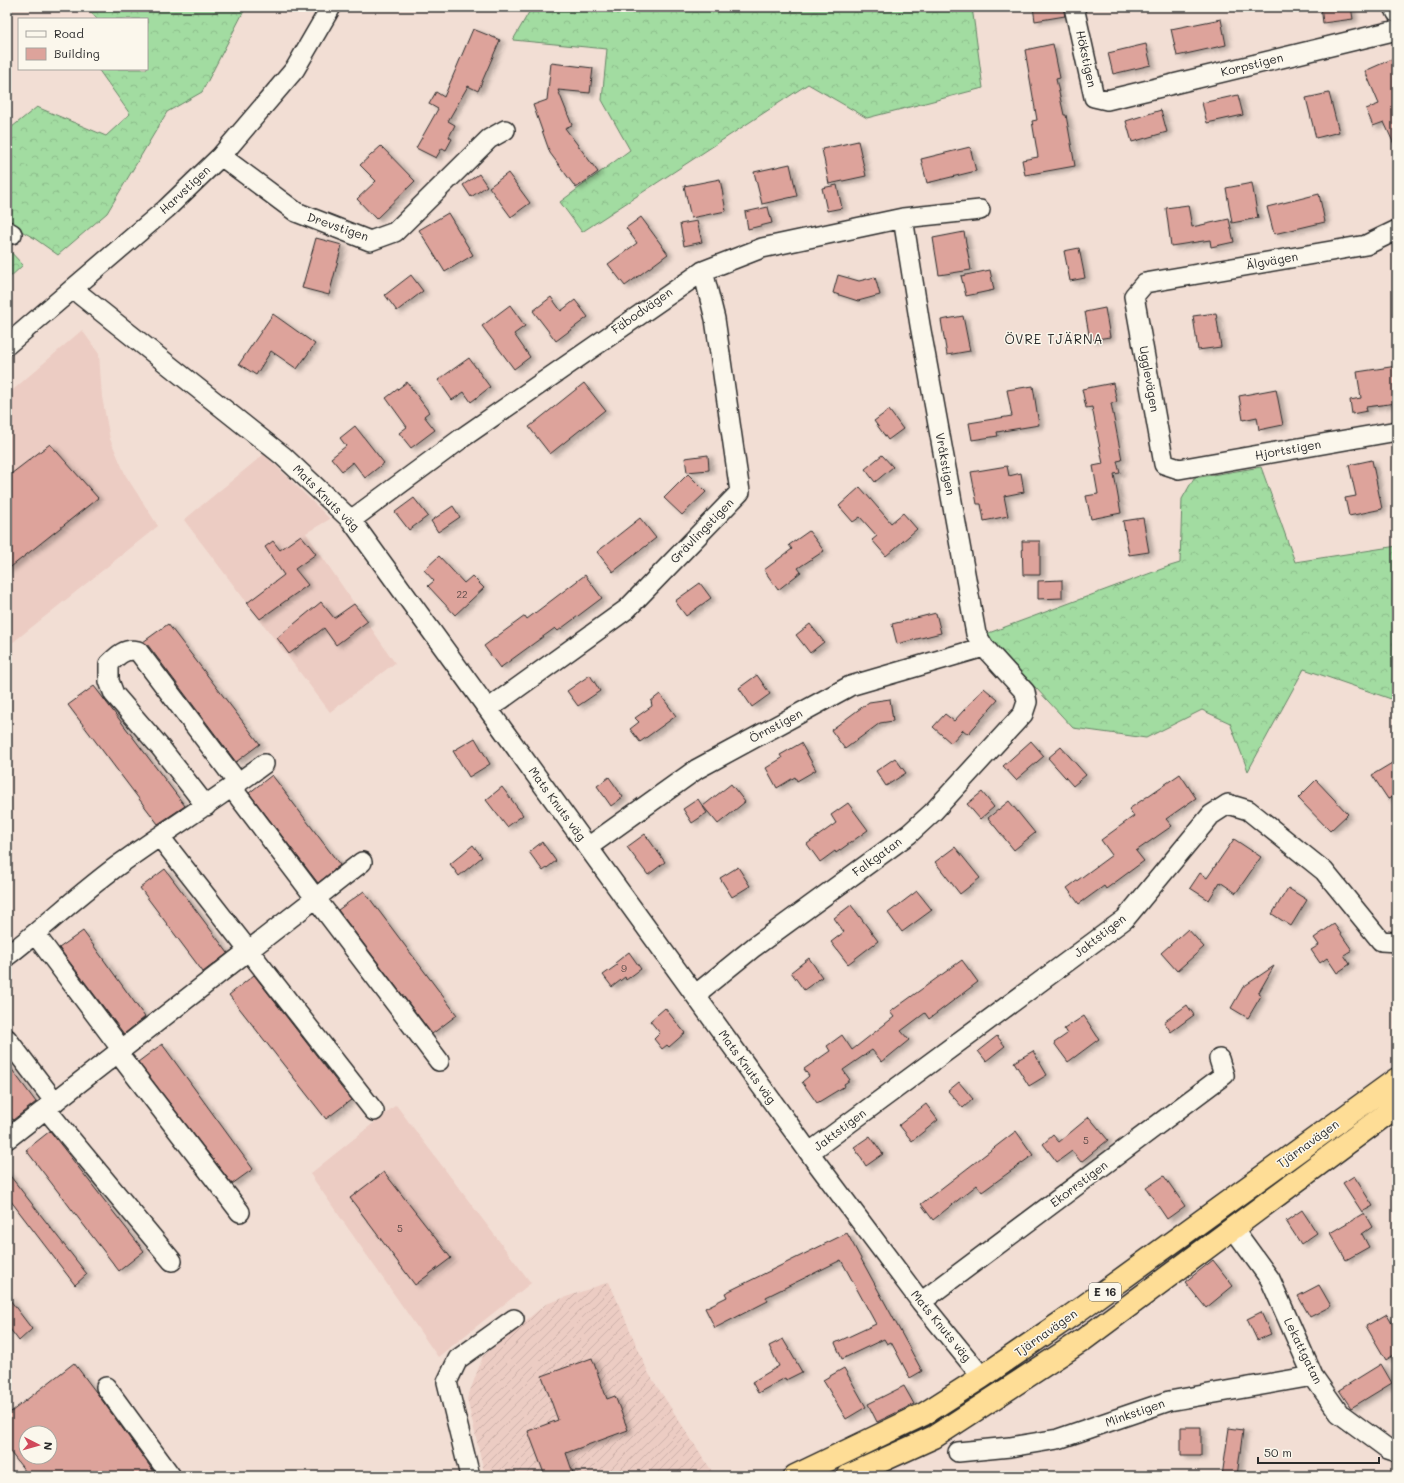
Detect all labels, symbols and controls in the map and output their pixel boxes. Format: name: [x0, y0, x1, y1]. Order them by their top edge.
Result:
legend: [18, 18, 148, 70]
text: Road: [54, 25, 84, 41]
street label: Hökstigen: [1073, 29, 1101, 89]
text: Building: [54, 45, 100, 61]
street label: Korpstigen: [1219, 49, 1285, 79]
street label: Harvstigen: [155, 162, 213, 217]
street label: Drevstigen: [306, 208, 371, 244]
street label: Älgvägen: [1245, 248, 1299, 272]
street label: Fäbodvägen: [608, 283, 675, 337]
district label: ÖVRE TJÄRNA: [1004, 330, 1104, 347]
street label: Ugglevägen: [1136, 345, 1164, 413]
street label: Vråkstigen: [933, 431, 959, 496]
street label: Hjortstigen: [1254, 435, 1322, 463]
street label: Mats Knuts väg: [290, 461, 363, 534]
street label: Grävlingstigen: [666, 494, 737, 566]
house number: 22: [456, 587, 468, 601]
street label: Örnstigen: [746, 704, 805, 746]
street label: Mats Knuts väg: [526, 763, 590, 844]
street label: Falkgatan: [848, 833, 904, 880]
street label: Jaktstigen: [1070, 910, 1129, 960]
house number: 9: [621, 961, 627, 975]
street label: Mats Knuts väg: [716, 1026, 780, 1107]
street label: Jaktstigen: [810, 1104, 869, 1154]
street label: Tjärnavägen: [1273, 1115, 1342, 1171]
house number: 5: [1083, 1133, 1089, 1147]
street label: Ekorrstigen: [1046, 1156, 1110, 1210]
house number: 5: [397, 1221, 403, 1235]
road number: E 16: [1089, 1283, 1121, 1301]
street label: Mats Knuts väg: [908, 1286, 976, 1365]
street label: Tjärnavägen: [1011, 1305, 1080, 1360]
street label: Lekattgatan: [1281, 1315, 1327, 1386]
street label: Minkstigen: [1103, 1394, 1167, 1430]
north arrow: [18, 1425, 58, 1465]
scale bar: [1258, 1439, 1379, 1465]
text: N: [41, 1441, 56, 1451]
text: 50 m: [1264, 1444, 1292, 1460]

